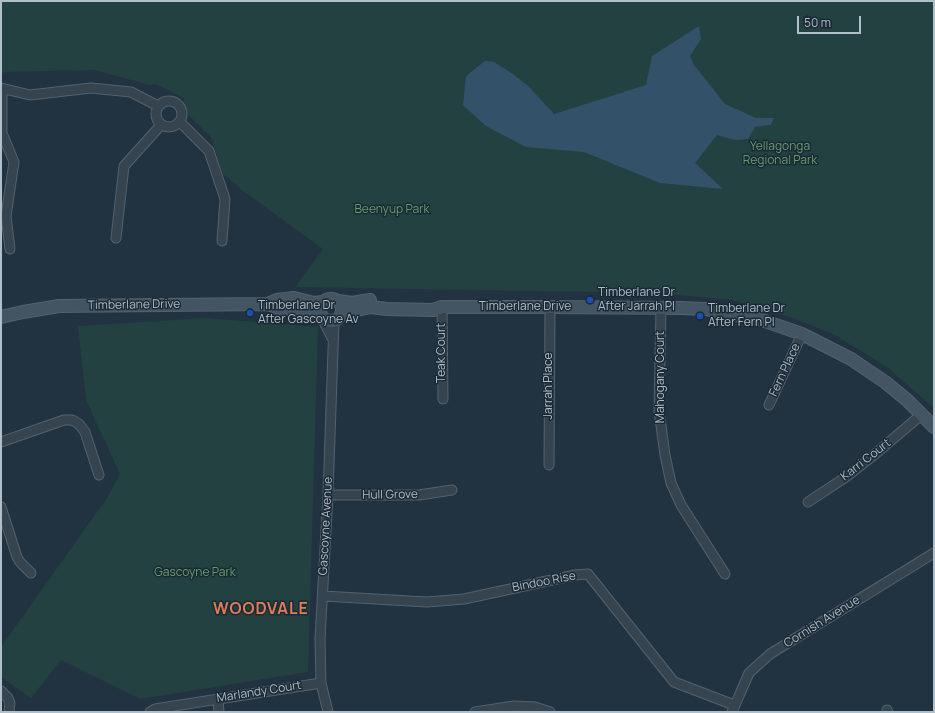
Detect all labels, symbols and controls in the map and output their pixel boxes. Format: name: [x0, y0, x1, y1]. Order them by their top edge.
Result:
scale bar: [799, 8, 863, 34]
text: 50 m: [804, 14, 831, 31]
park label: Yellagonga Regional Park: [743, 140, 817, 168]
park label: Beenyup Park: [355, 203, 429, 217]
place label: Timberlane Dr After Jarrah Pl: [598, 286, 675, 314]
marker: Timberlane Dr After Jarrah Pl: [585, 295, 595, 305]
street label: Timberlane Drive: [88, 297, 180, 313]
place label: Timberlane Dr After Gascoyne Av: [258, 299, 359, 327]
street label: Timberlane Drive: [479, 300, 571, 314]
place label: Timberlane Dr After Fern Pl: [708, 302, 785, 330]
marker: Timberlane Dr After Gascoyne Av: [245, 308, 255, 318]
marker: Timberlane Dr After Fern Pl: [695, 311, 705, 321]
street label: Teak Court: [435, 323, 449, 383]
street label: Mahogany Court: [654, 331, 668, 423]
street label: Fern Place: [766, 341, 804, 399]
street label: Jarrah Place: [542, 352, 556, 420]
street label: Karri Court: [838, 436, 894, 484]
street label: Gascoyne Avenue: [316, 476, 336, 576]
street label: Hull Grove: [362, 487, 418, 503]
park label: Gascoyne Park: [154, 566, 236, 580]
street label: Bindoo Rise: [511, 569, 577, 595]
street label: Cornish Avenue: [781, 593, 863, 651]
district label: WOODVALE: [213, 600, 309, 620]
street label: Marlandy Court: [216, 678, 302, 706]

